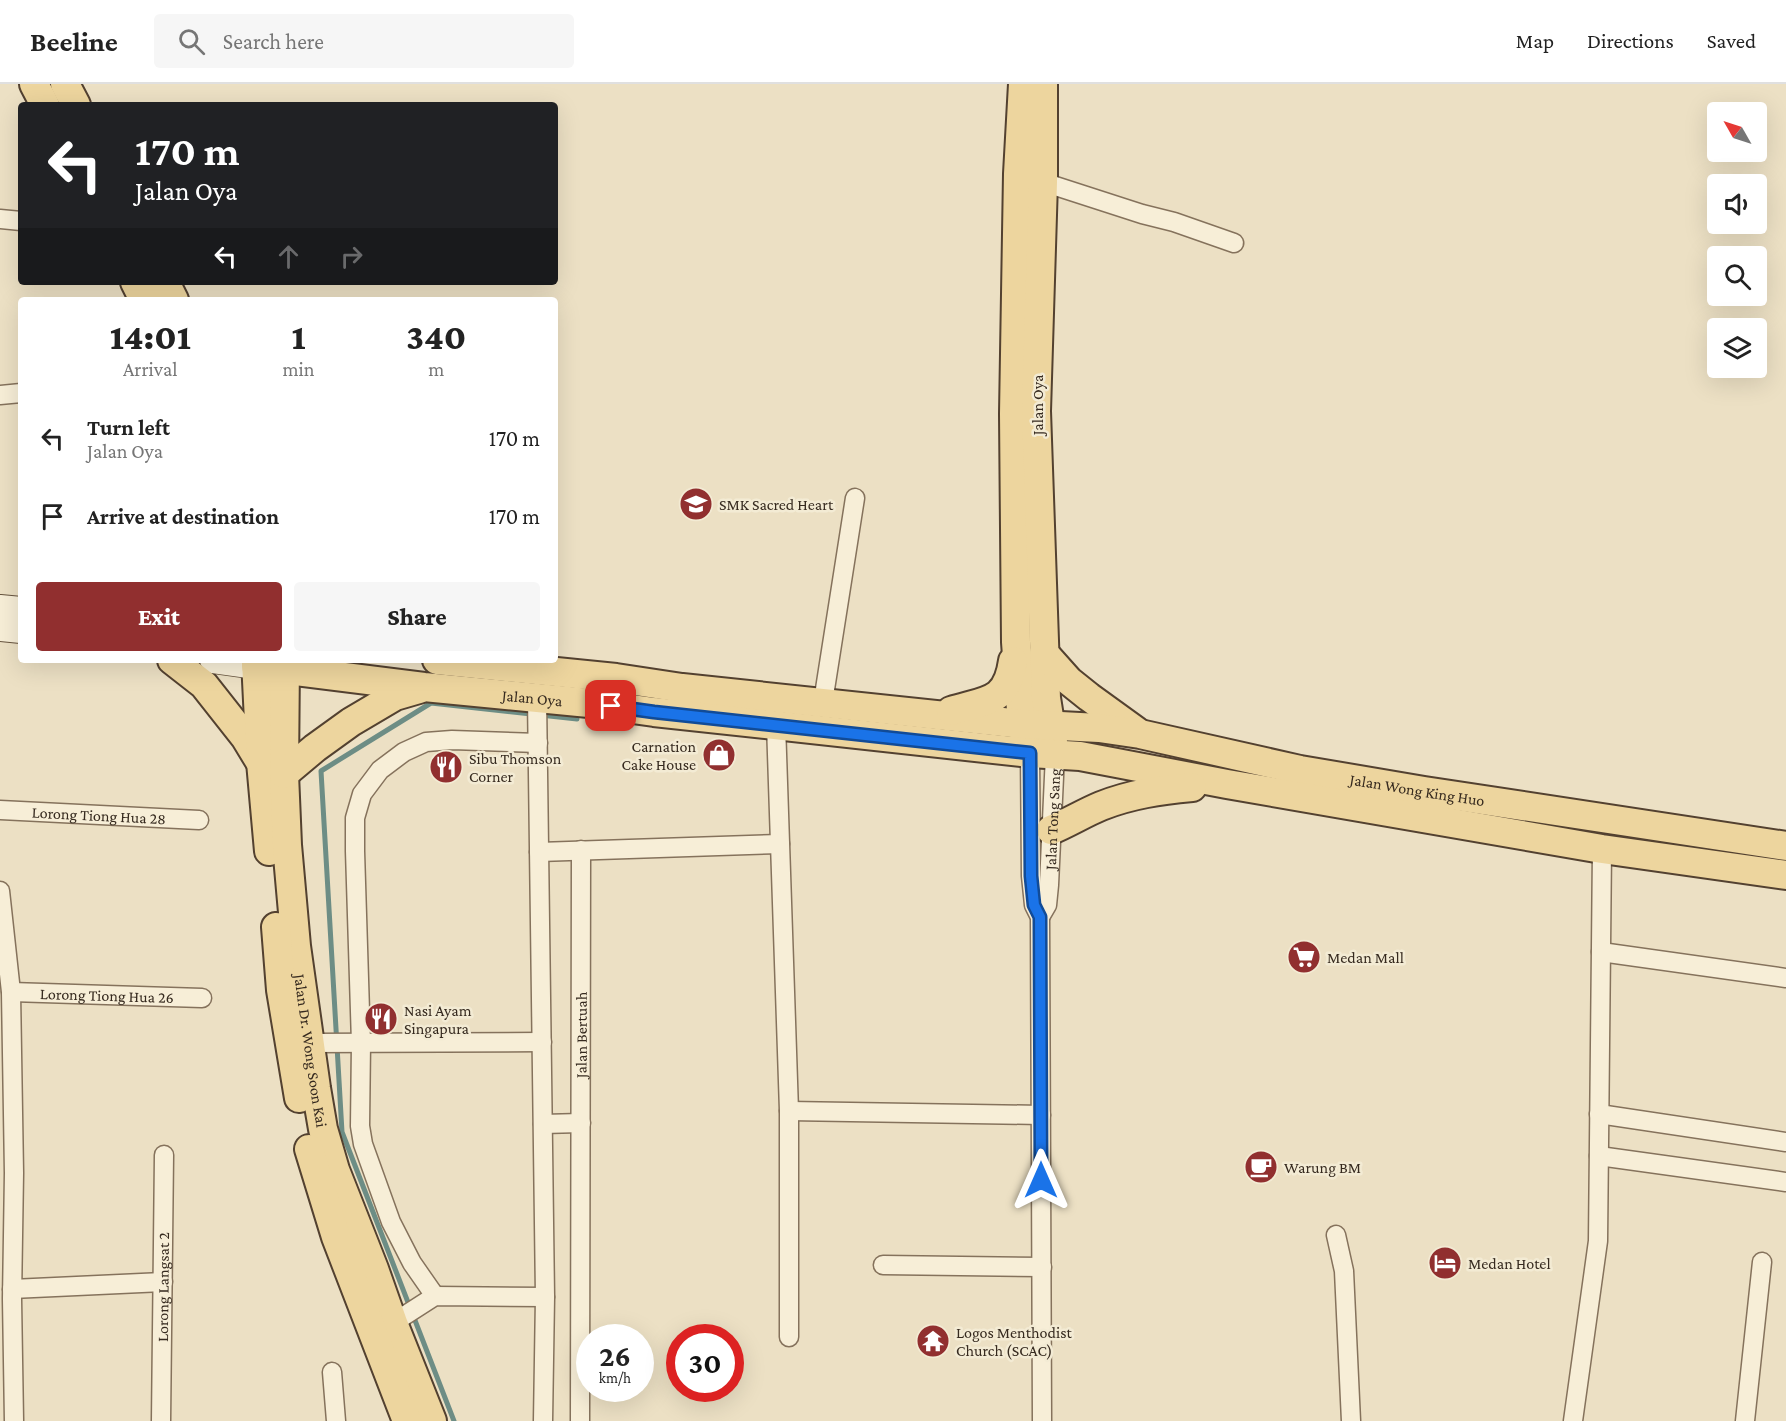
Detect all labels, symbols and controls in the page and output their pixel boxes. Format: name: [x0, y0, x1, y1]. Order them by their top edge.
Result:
search box: [154, 14, 574, 68]
icon: search: [175, 25, 208, 58]
text: Beeline: [30, 26, 118, 57]
text: Search here: [223, 29, 324, 54]
text: Map: [1516, 29, 1554, 53]
text: Directions: [1587, 29, 1674, 53]
text: Saved: [1707, 29, 1756, 53]
north arrow: [1707, 102, 1767, 162]
map controls: [1707, 102, 1767, 378]
icon: left: [36, 126, 114, 204]
text: 170 m: [135, 127, 240, 174]
button: sound: [1707, 174, 1767, 234]
text: Jalan Oya: [135, 176, 238, 206]
icon: left: [209, 240, 242, 273]
icon: ahead: [272, 240, 305, 273]
icon: right: [335, 240, 368, 273]
button: search: [1707, 246, 1767, 306]
text: 14:01: [110, 317, 191, 357]
text: 1: [291, 317, 305, 357]
text: 340: [406, 317, 466, 357]
button: layers: [1707, 318, 1767, 378]
text: Arrival: [123, 358, 177, 380]
text: min: [282, 358, 314, 380]
text: m: [428, 358, 444, 380]
street label: Jalan Oya: [1029, 374, 1047, 437]
text: Turn left: [87, 415, 170, 440]
icon: left: [36, 422, 69, 455]
text: 170 m: [489, 426, 540, 451]
text: Jalan Oya: [87, 440, 163, 462]
school or university icon: SMK Sacred Heart: [678, 486, 714, 522]
place label: SMK Sacred Heart: [719, 496, 834, 513]
icon: arrive: [36, 500, 69, 533]
text: Arrive at destination: [87, 504, 279, 529]
text: 170 m: [489, 504, 540, 529]
button: Exit: [36, 582, 282, 651]
button: Share: [294, 582, 540, 651]
pin: [585, 680, 636, 731]
street label: Jalan Oya: [499, 686, 564, 710]
icon: arrive: [594, 689, 627, 722]
shop icon: Carnation Cake House: [701, 737, 737, 773]
place label: Carnation Cake House: [621, 738, 696, 773]
restaurant icon: Sibu Thomson Corner: [428, 749, 464, 785]
place label: Sibu Thomson Corner: [469, 750, 562, 785]
street label: Jalan Tong Sang: [1042, 768, 1064, 872]
street label: Jalan Wong King Huo: [1346, 770, 1486, 809]
street label: Lorong Tiong Hua 28: [31, 804, 166, 827]
supermarket icon: Medan Mall: [1286, 939, 1322, 975]
place label: Medan Mall: [1327, 949, 1404, 966]
street label: Jalan Dr. Wong Soon Kai: [290, 971, 331, 1129]
street label: Lorong Tiong Hua 26: [40, 985, 174, 1006]
street label: Jalan Bertuah: [573, 991, 591, 1080]
restaurant icon: Nasi Ayam Singapura: [363, 1001, 399, 1037]
place label: Nasi Ayam Singapura: [404, 1002, 472, 1038]
position arrow: [1009, 1148, 1073, 1212]
cafe icon: Warung BM: [1243, 1149, 1279, 1185]
place label: Warung BM: [1284, 1159, 1361, 1177]
street label: Lorong Langsat 2: [154, 1232, 173, 1342]
hotel icon: Medan Hotel: [1427, 1245, 1463, 1281]
place label: Medan Hotel: [1468, 1255, 1551, 1272]
temple icon: Logos Menthodist Church (SCAC): [915, 1323, 951, 1359]
speed limit sign: 30: [666, 1324, 744, 1402]
place label: Logos Menthodist Church (SCAC): [956, 1324, 1072, 1360]
text: 26: [599, 1339, 631, 1372]
text: km/h: [599, 1370, 631, 1386]

